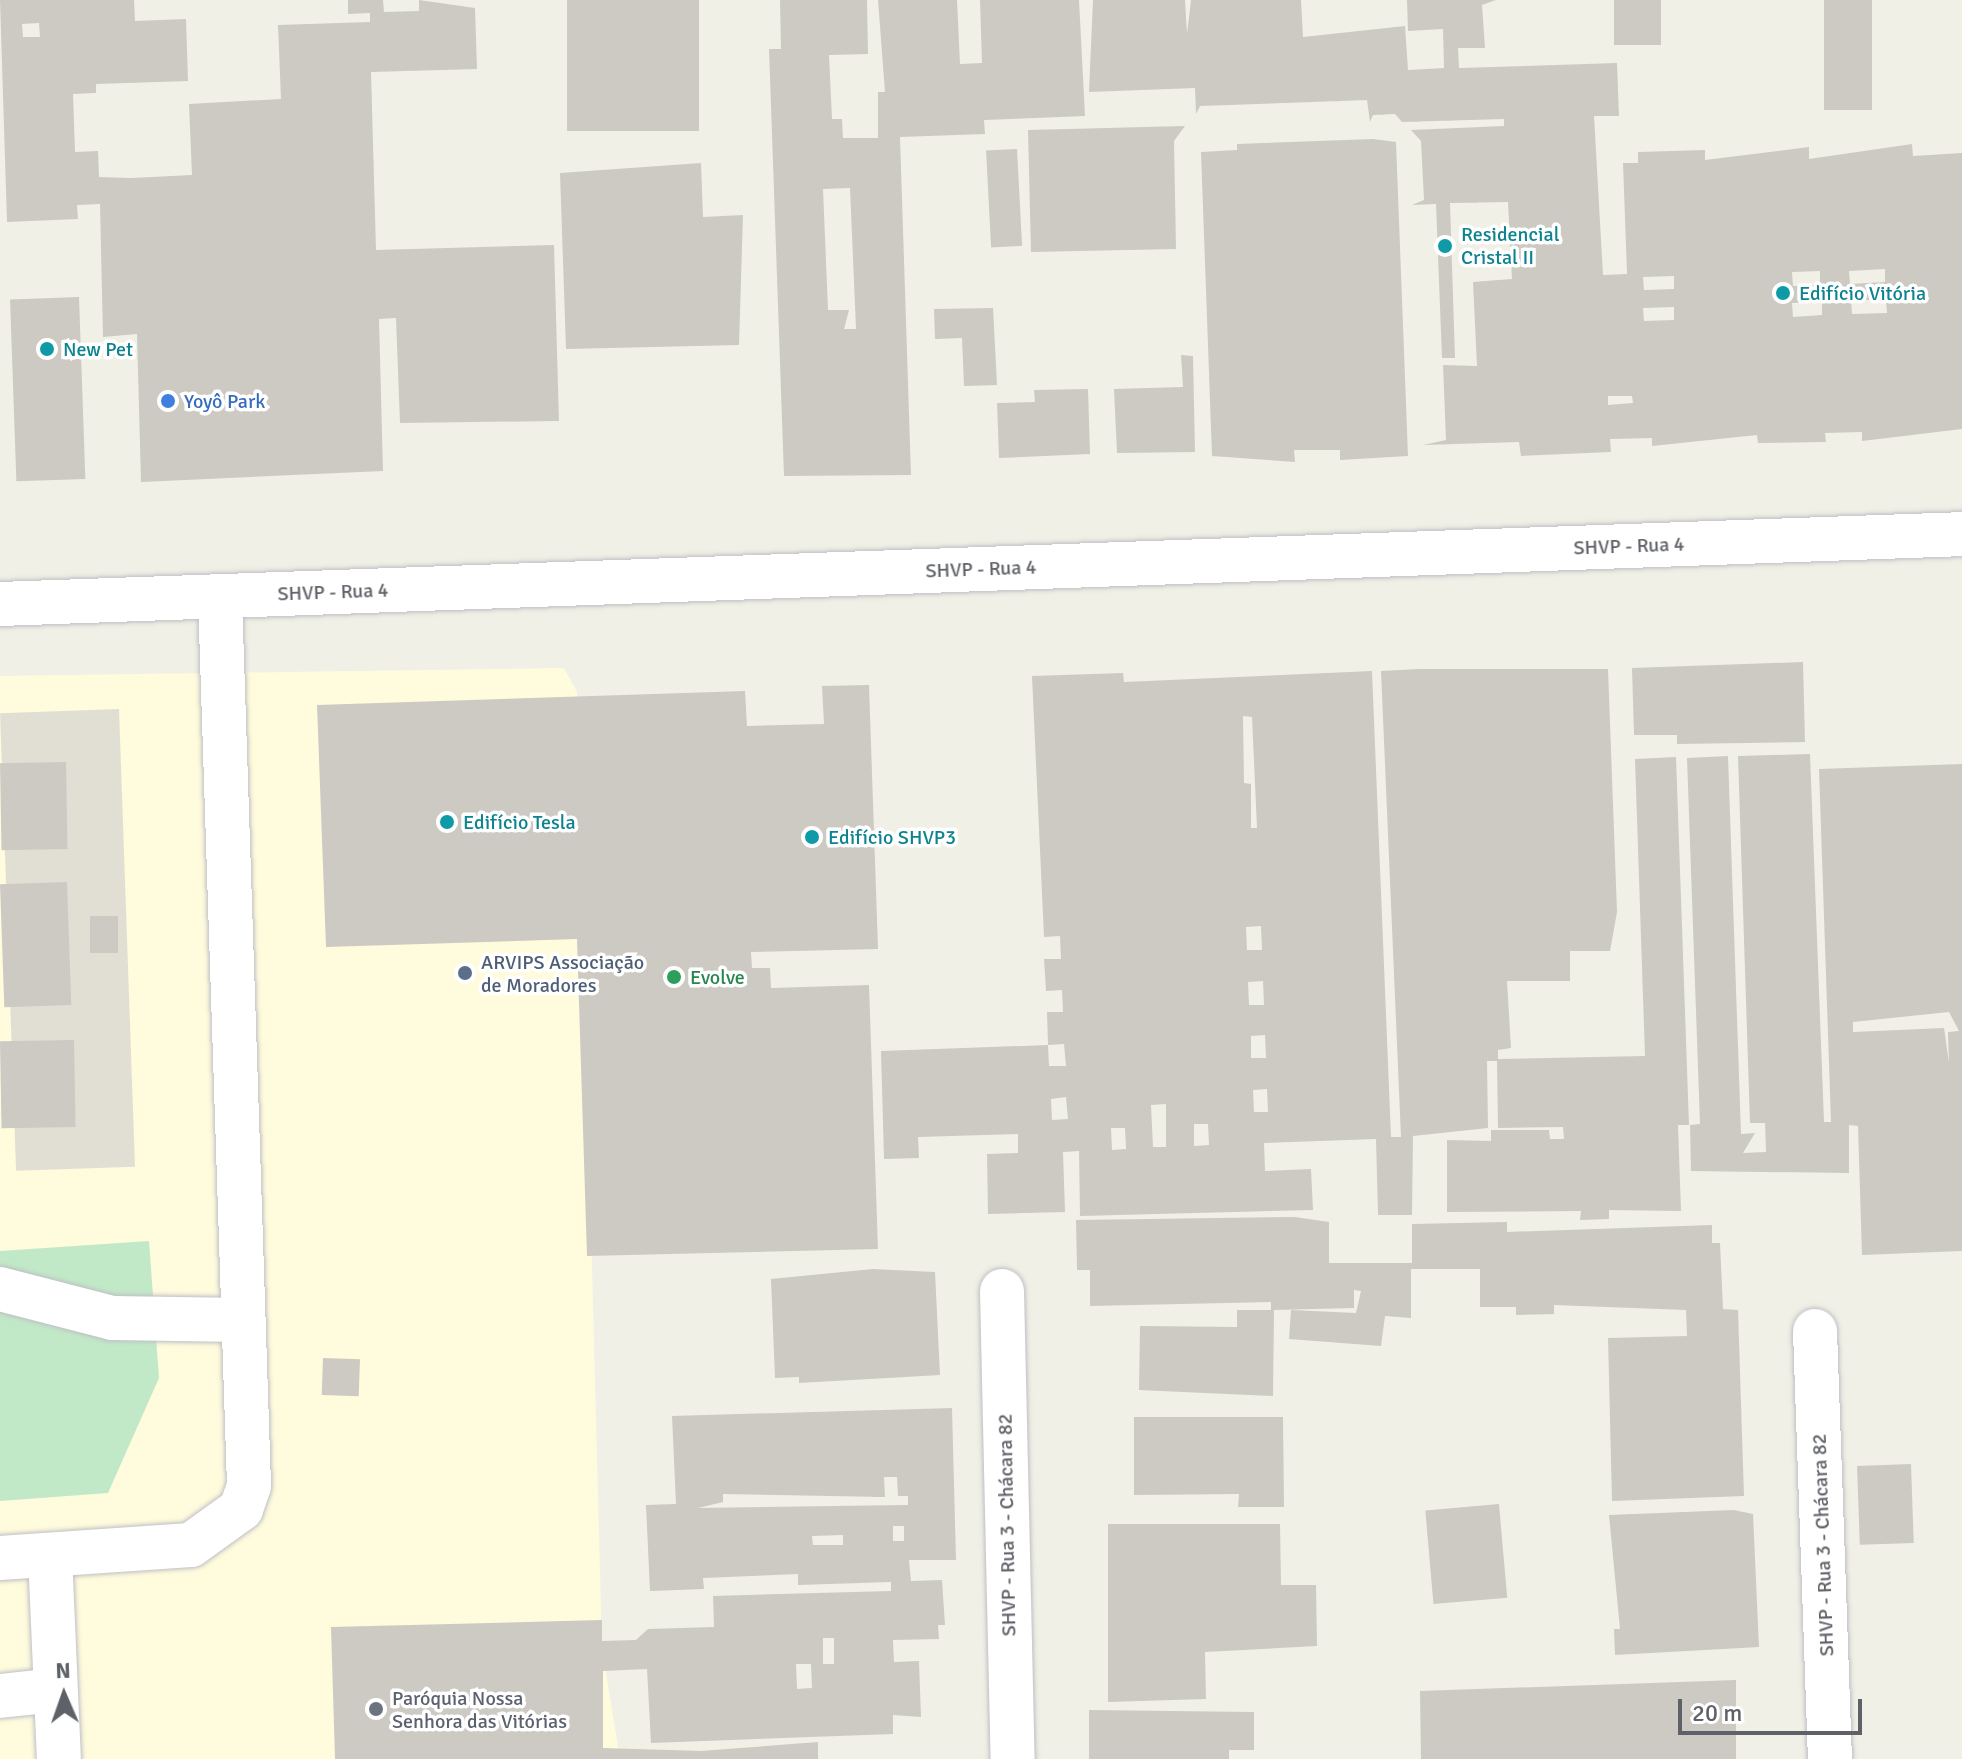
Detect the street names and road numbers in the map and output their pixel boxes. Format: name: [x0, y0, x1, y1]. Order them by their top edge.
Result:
street label: SHVP - Rua 4: [1573, 532, 1685, 560]
street label: SHVP - Rua 4: [925, 555, 1037, 583]
street label: SHVP - Rua 4: [277, 578, 389, 606]
street label: SHVP - Rua 3 - Chácara 82: [993, 1413, 1021, 1637]
street label: SHVP - Rua 3 - Chácara 82: [1807, 1433, 1839, 1657]

